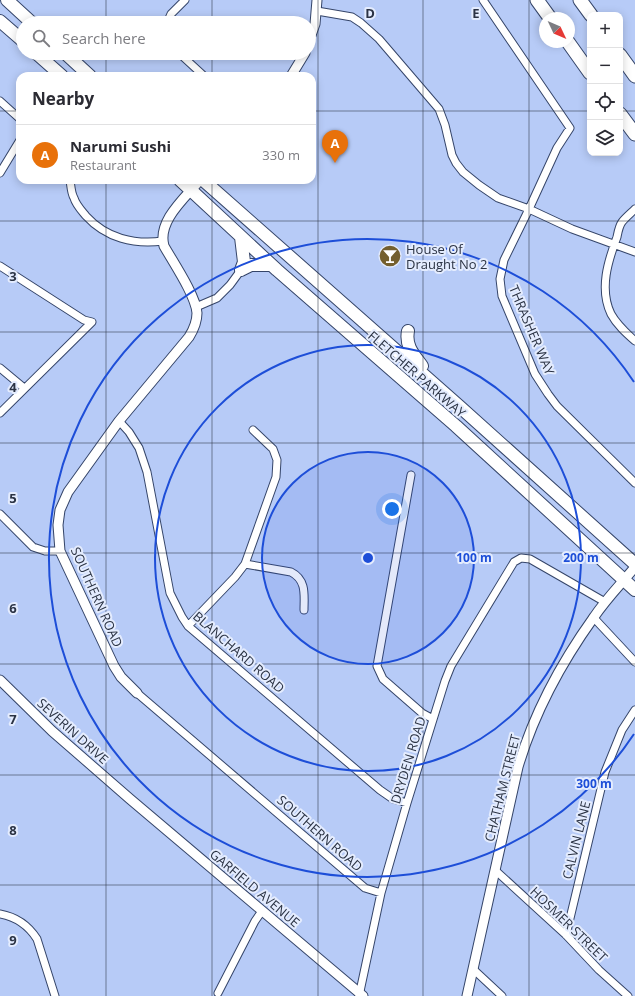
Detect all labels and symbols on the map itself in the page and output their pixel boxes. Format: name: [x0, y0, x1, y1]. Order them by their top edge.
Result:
text: D: [365, 4, 375, 22]
text: E: [472, 4, 480, 22]
north arrow: [539, 12, 575, 48]
pin: A: [322, 130, 348, 163]
place label: House Of Draught No 2: [406, 240, 487, 273]
bar icon: House Of Draught No 2: [377, 243, 403, 269]
text: 3: [9, 267, 17, 285]
street label: THRASHER WAY: [505, 282, 559, 378]
street label: FLETCHER PARKWAY: [364, 327, 470, 422]
text: 4: [9, 378, 17, 396]
text: 5: [9, 489, 17, 507]
your location: [382, 499, 402, 519]
street label: SOUTHERN ROAD: [67, 544, 127, 650]
text: 100 m: [456, 549, 492, 566]
text: 200 m: [563, 549, 599, 566]
centre of rings: [361, 551, 375, 565]
text: 6: [9, 599, 17, 617]
street label: BLANCHARD ROAD: [189, 607, 289, 697]
street label: SEVERIN DRIVE: [33, 694, 113, 768]
text: 7: [9, 710, 17, 728]
street label: DRYDEN ROAD: [386, 714, 430, 806]
street label: CHATHAM STREET: [480, 732, 524, 844]
text: 300 m: [576, 775, 612, 792]
street label: SOUTHERN ROAD: [273, 791, 367, 875]
street label: CALVIN LANE: [558, 799, 594, 881]
text: 8: [9, 821, 17, 839]
street label: GARFIELD AVENUE: [206, 845, 304, 931]
street label: HOSMER STREET: [526, 882, 612, 966]
text: 9: [9, 931, 17, 949]

